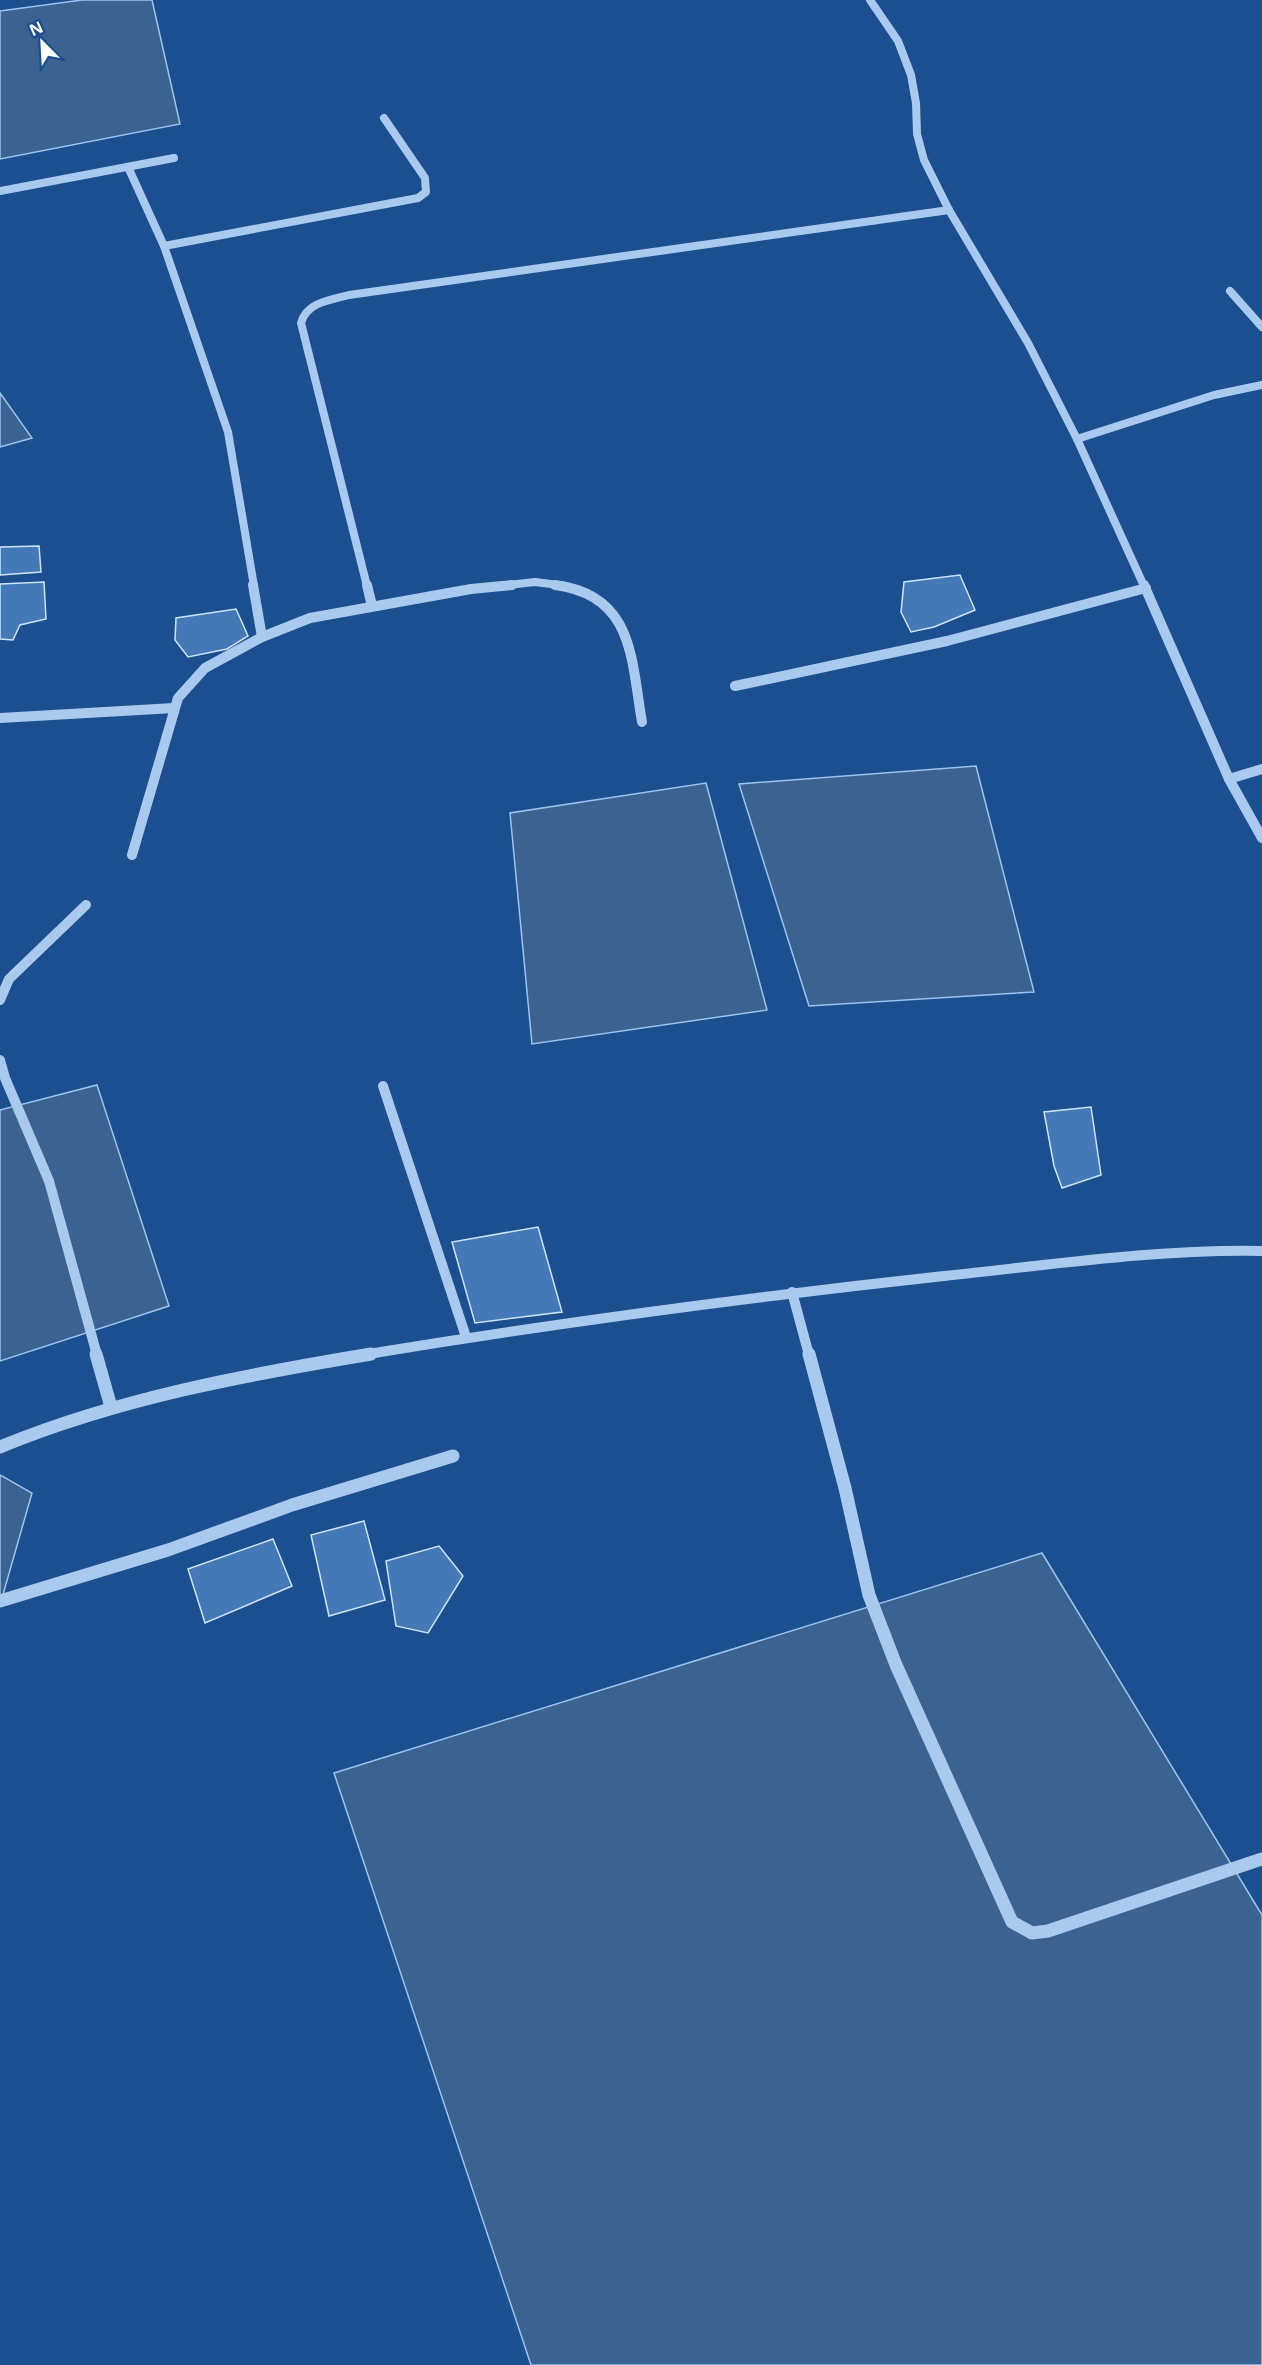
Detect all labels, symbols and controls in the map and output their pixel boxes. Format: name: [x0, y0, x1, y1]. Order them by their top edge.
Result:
north arrow: [12, 12, 72, 72]
text: N: [25, 16, 46, 41]

